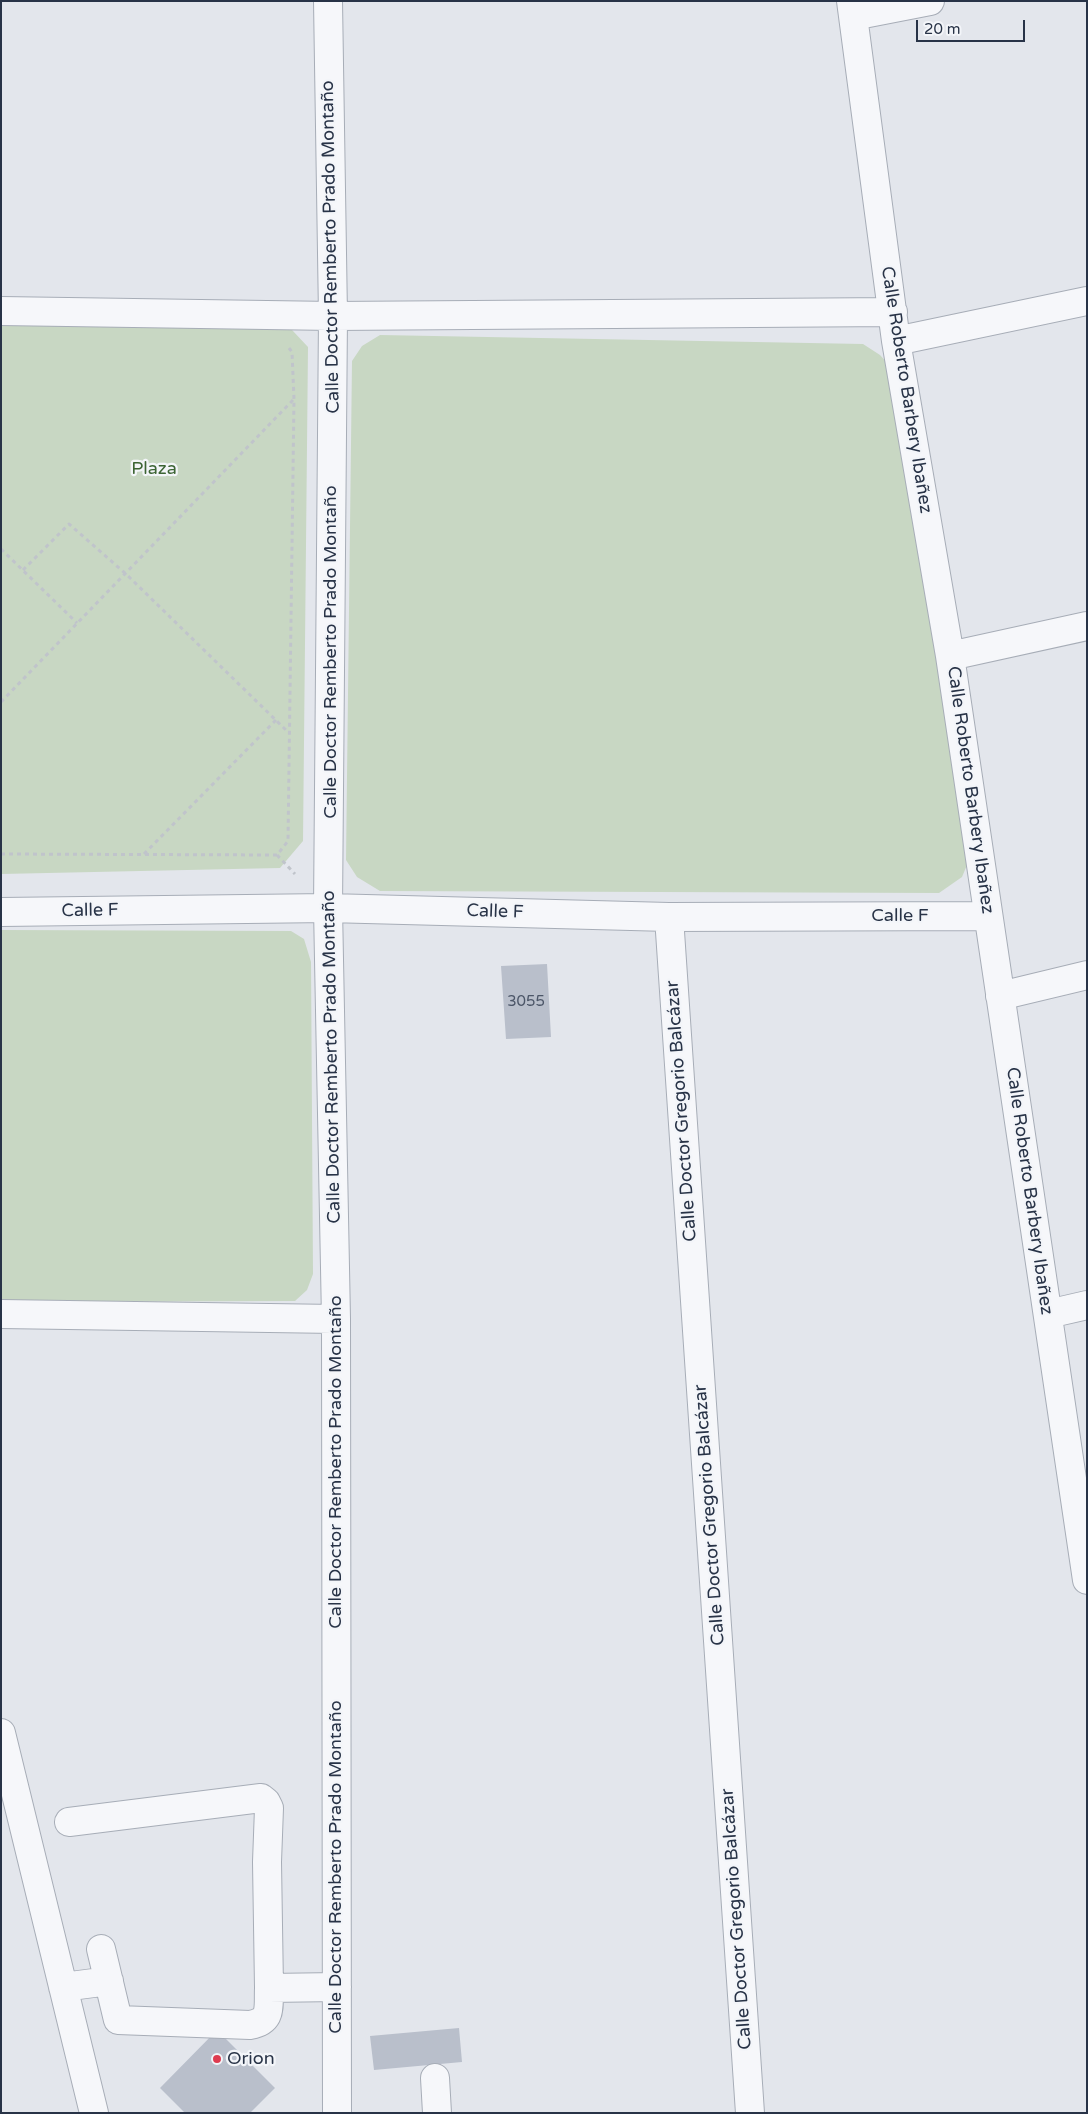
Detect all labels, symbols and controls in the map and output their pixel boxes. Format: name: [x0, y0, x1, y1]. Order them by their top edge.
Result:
scale bar: [918, 10, 1027, 42]
text: 20 m: [924, 20, 961, 38]
street label: Calle Doctor Remberto Prado Montaño: [317, 80, 345, 414]
street label: Calle Roberto Barbery Ibañez: [876, 265, 936, 515]
park label: Plaza: [131, 458, 177, 480]
street label: Calle Doctor Remberto Prado Montaño: [320, 485, 342, 819]
street label: Calle Roberto Barbery Ibañez: [942, 665, 998, 915]
street label: Calle Doctor Remberto Prado Montaño: [318, 890, 346, 1224]
street label: Calle F: [61, 900, 119, 922]
street label: Calle F: [466, 900, 524, 924]
street label: Calle F: [871, 905, 929, 927]
street label: Calle Doctor Gregorio Balcázar: [662, 980, 702, 1242]
house number: 3055: [507, 993, 545, 1011]
street label: Calle Roberto Barbery Ibañez: [1001, 1066, 1057, 1316]
street label: Calle Doctor Remberto Prado Montaño: [325, 1295, 347, 1629]
street label: Calle Doctor Gregorio Balcázar: [690, 1384, 730, 1646]
street label: Calle Doctor Remberto Prado Montaño: [325, 1700, 347, 2034]
street label: Calle Doctor Gregorio Balcázar: [717, 1788, 757, 2050]
place label: Orion: [227, 2048, 275, 2070]
marker: Orion: [211, 2053, 223, 2065]

